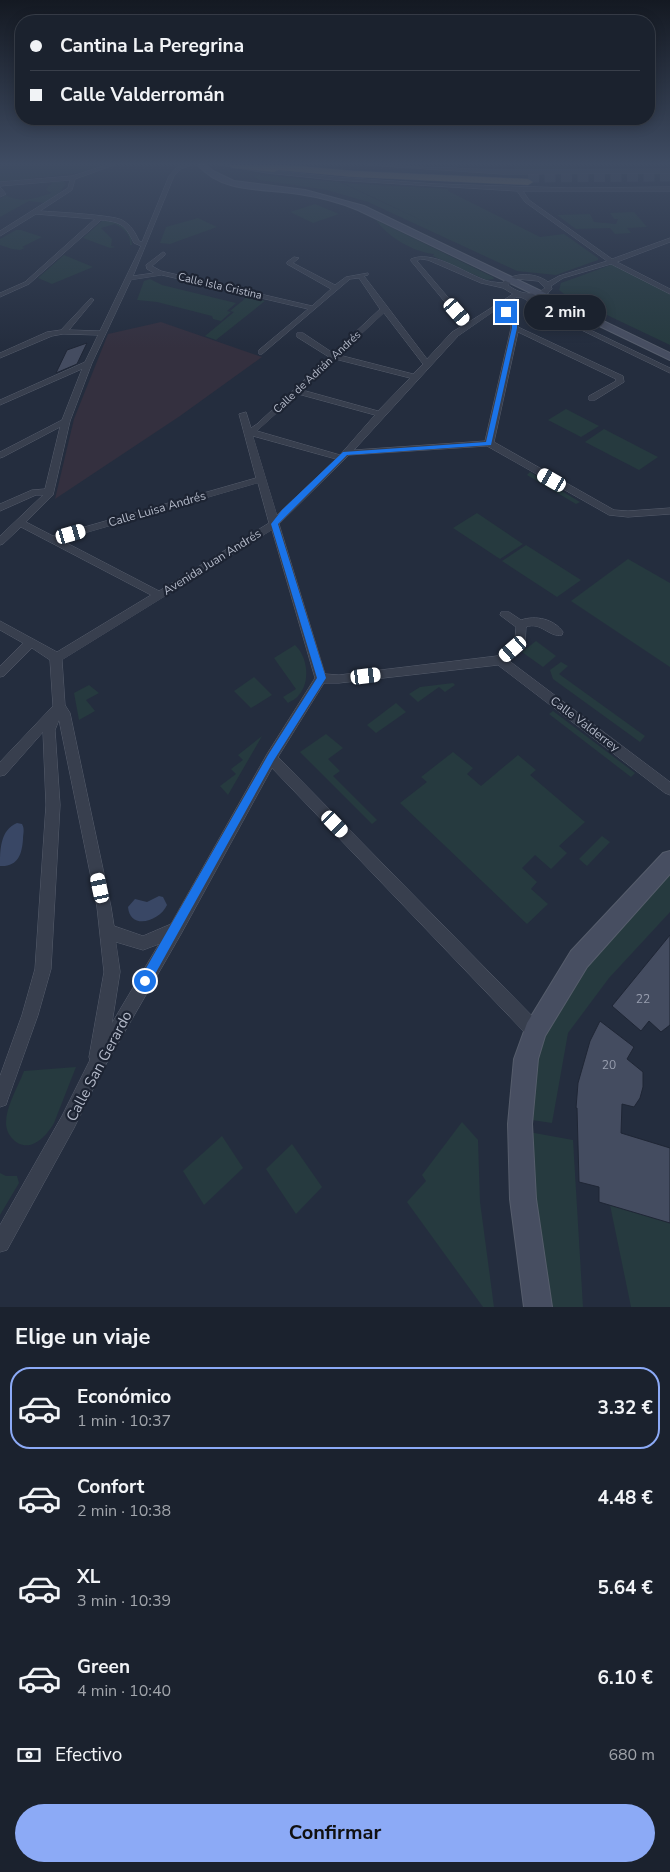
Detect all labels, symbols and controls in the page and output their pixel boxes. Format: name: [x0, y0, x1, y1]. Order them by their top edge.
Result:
text: Cantina La Peregrina: [60, 33, 244, 59]
text: Calle Valderromán: [60, 82, 225, 108]
street label: Calle Isla Cristina: [176, 269, 264, 303]
callout: 2 min: [524, 294, 606, 330]
car: [441, 296, 472, 328]
route end: [495, 301, 517, 323]
text: 2 min: [544, 301, 586, 323]
street label: Calle de Adrián Andrés: [270, 327, 364, 417]
car: [535, 466, 568, 494]
street label: Calle Luisa Andrés: [106, 487, 208, 531]
car: [54, 523, 87, 545]
street label: Avenida Juan Andrés: [160, 525, 264, 599]
car: [496, 633, 529, 665]
car: [350, 667, 381, 685]
street label: Calle Valderrey: [547, 693, 623, 756]
car: [319, 808, 350, 840]
car: [89, 872, 110, 904]
route start: [134, 970, 156, 992]
house number: 22: [636, 991, 650, 1007]
street label: Calle San Gerardo: [61, 1007, 137, 1125]
house number: 20: [602, 1057, 616, 1073]
text: Elige un viaje: [15, 1322, 150, 1352]
text: Económico: [77, 1384, 171, 1410]
icon: car: [17, 1386, 62, 1431]
text: 3.32 €: [598, 1395, 653, 1421]
text: 1 min · 10:37: [77, 1410, 171, 1432]
text: Confort: [77, 1474, 144, 1500]
icon: car: [17, 1476, 62, 1521]
text: 4.48 €: [598, 1485, 653, 1511]
text: 2 min · 10:38: [77, 1500, 171, 1522]
text: XL: [77, 1564, 100, 1590]
icon: car: [17, 1566, 62, 1611]
text: 5.64 €: [598, 1575, 653, 1601]
text: 3 min · 10:39: [77, 1590, 171, 1612]
text: Green: [77, 1654, 130, 1680]
icon: car: [17, 1656, 62, 1701]
text: 6.10 €: [598, 1665, 653, 1691]
text: 4 min · 10:40: [77, 1680, 171, 1702]
icon: cash: [15, 1741, 43, 1769]
text: Efectivo: [55, 1742, 122, 1768]
text: 680 m: [608, 1744, 655, 1766]
button: Confirmar: [15, 1804, 655, 1862]

